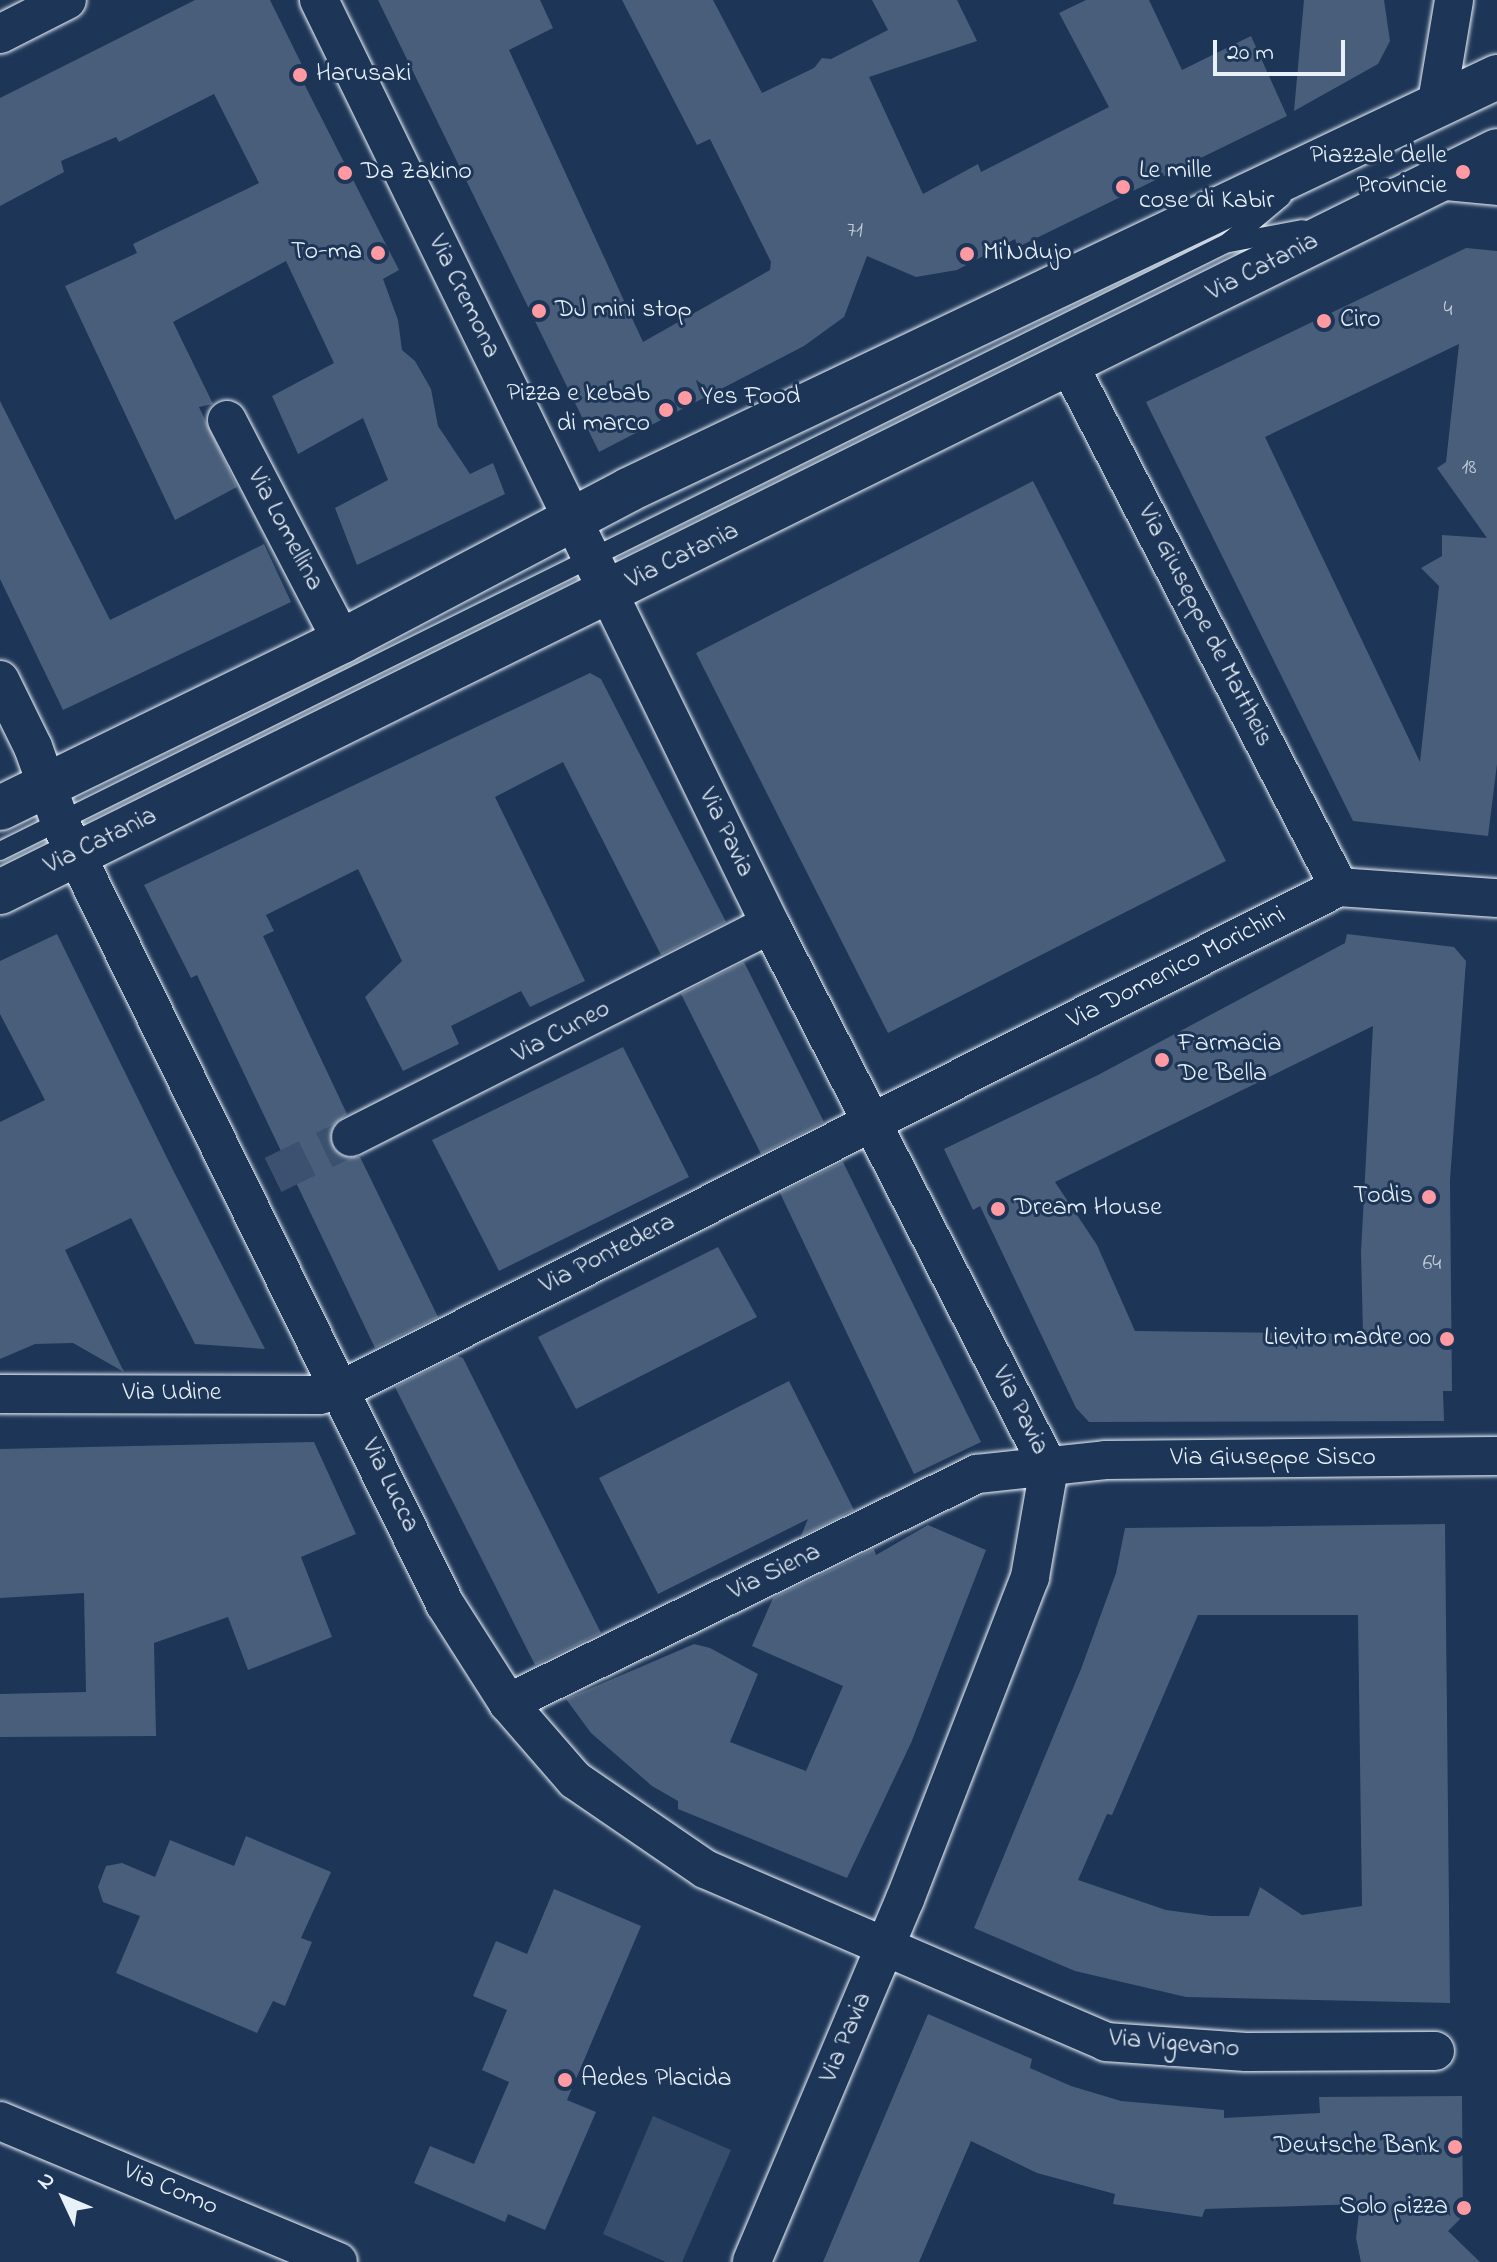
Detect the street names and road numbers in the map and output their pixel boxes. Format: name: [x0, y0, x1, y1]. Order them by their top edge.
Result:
street label: Via Catania: [1202, 227, 1324, 309]
street label: Via Cremona: [420, 230, 506, 364]
street label: Via Lomellina: [239, 464, 329, 596]
street label: Via Giuseppe de Mattheis: [1129, 500, 1279, 752]
street label: Via Catania: [622, 516, 744, 598]
street label: Via Pavia: [690, 783, 760, 883]
street label: Via Catania: [40, 801, 162, 883]
street label: Via Domenico Morichini: [1063, 901, 1291, 1037]
street label: Via Cuneo: [508, 994, 616, 1072]
street label: Via Pontedera: [535, 1208, 681, 1302]
street label: Via Pavia: [984, 1362, 1054, 1460]
street label: Via Udine: [123, 1378, 221, 1410]
street label: Via Lucca: [353, 1434, 425, 1538]
street label: Via Giuseppe Sisco: [1170, 1443, 1376, 1475]
street label: Via Siena: [724, 1537, 826, 1609]
street label: Via Pavia: [814, 1988, 880, 2088]
street label: Via Vigevano: [1108, 2024, 1240, 2066]
street label: Via Como: [118, 2156, 222, 2224]

